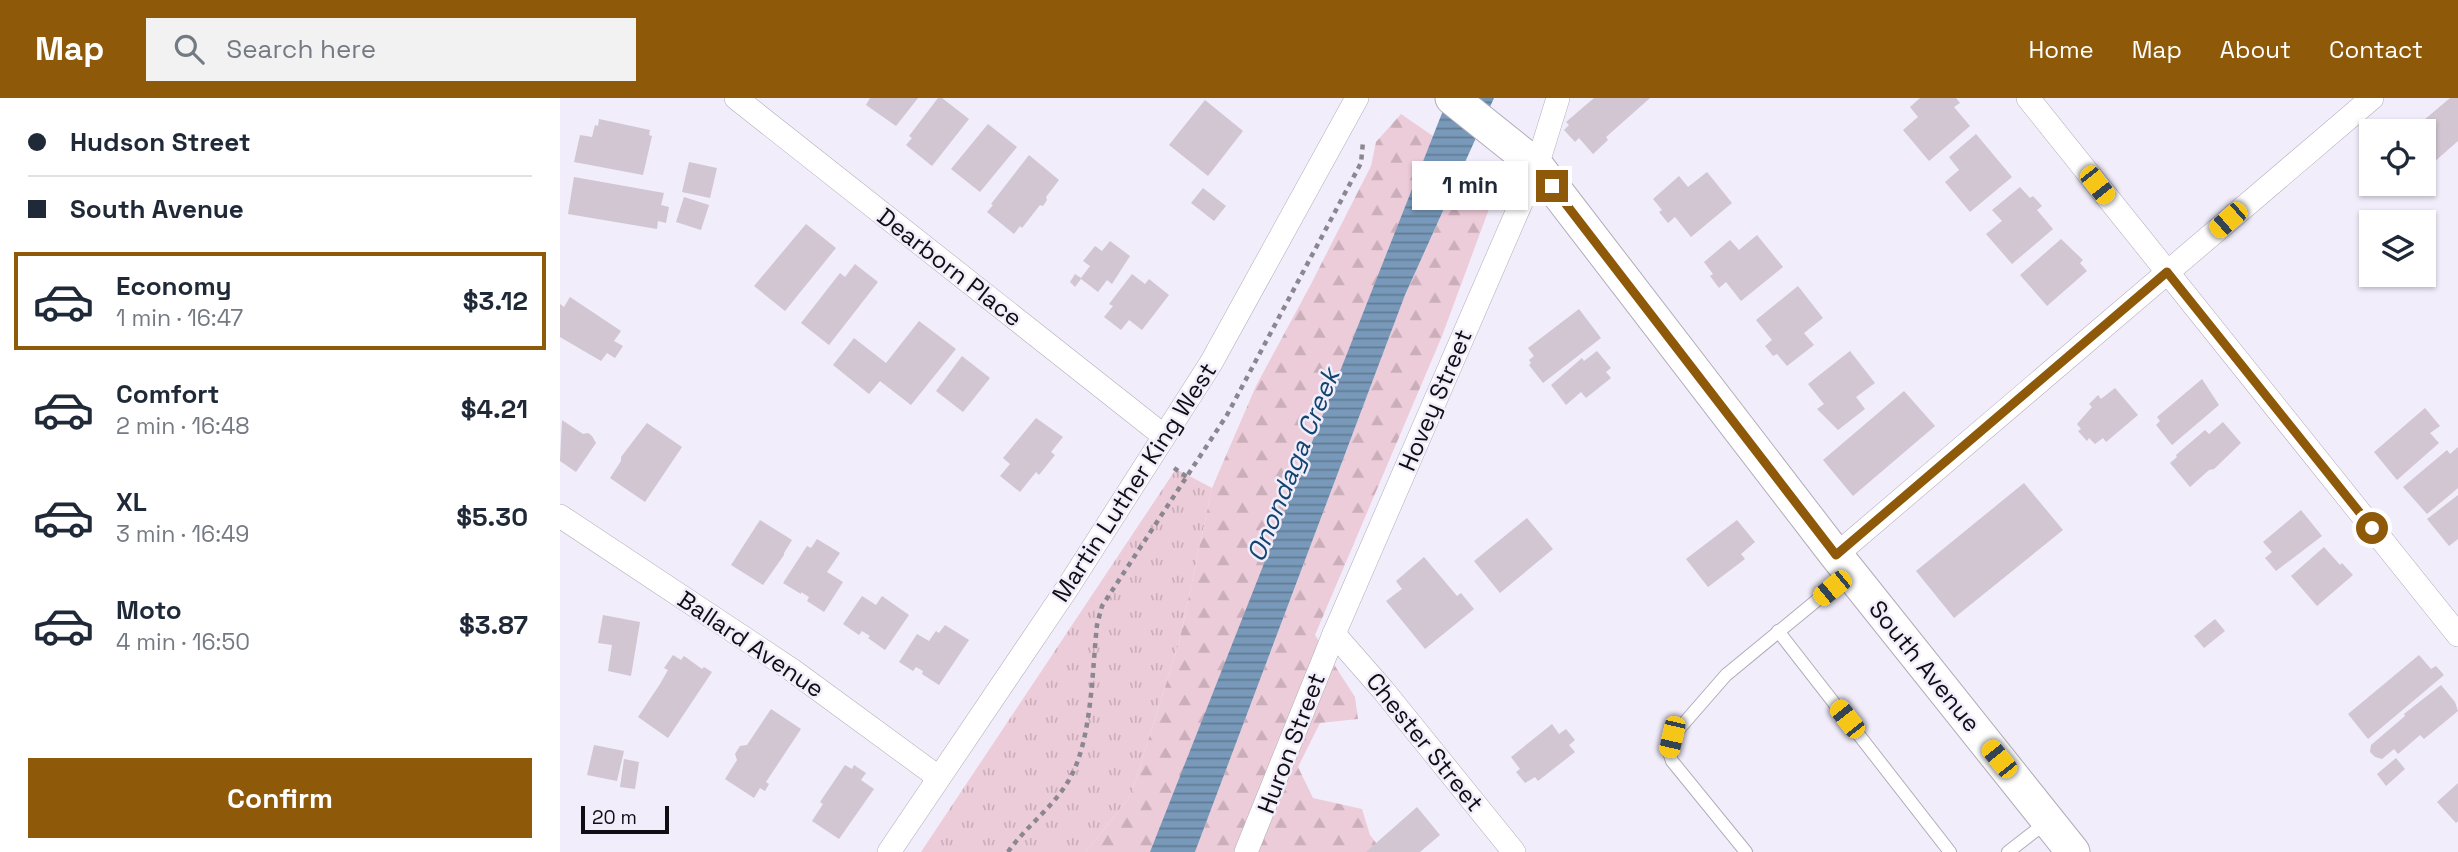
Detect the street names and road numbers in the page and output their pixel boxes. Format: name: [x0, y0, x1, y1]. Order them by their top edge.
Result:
street label: Dearborn Place: [871, 201, 1029, 333]
street label: Hovey Street: [1391, 324, 1479, 476]
street label: Martin Luther King West: [1045, 356, 1223, 608]
street label: Ballard Avenue: [672, 584, 830, 704]
street label: South Avenue: [1862, 594, 1988, 738]
street label: Chester Street: [1359, 666, 1491, 818]
street label: Huron Street: [1250, 668, 1332, 818]

